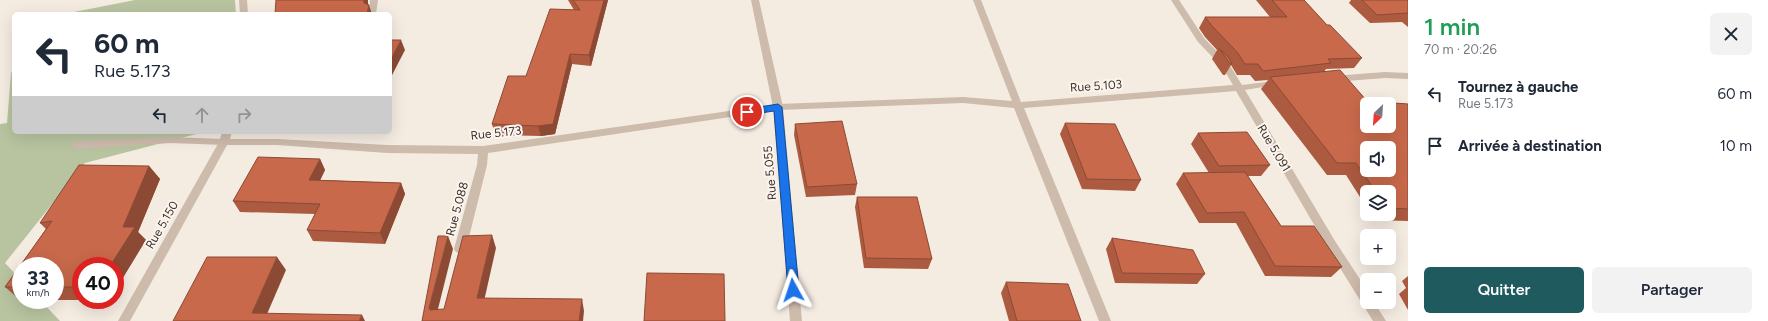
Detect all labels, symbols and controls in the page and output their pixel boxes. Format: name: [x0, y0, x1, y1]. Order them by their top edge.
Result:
text: 1 min: [1424, 12, 1480, 41]
button: close: [1710, 13, 1752, 55]
text: 60 m: [94, 26, 159, 60]
icon: left: [28, 28, 80, 80]
text: 70 m · 20:26: [1424, 42, 1497, 57]
text: Rue 5.173: [94, 60, 171, 82]
street label: Rue 5.103: [1069, 77, 1123, 95]
text: Tournez à gauche: [1458, 78, 1578, 96]
icon: left: [1424, 83, 1446, 105]
text: 60 m: [1717, 85, 1752, 103]
pin: [730, 95, 764, 129]
text: Rue 5.173: [1458, 96, 1513, 111]
north arrow: [1360, 97, 1396, 133]
map controls: [1360, 97, 1396, 309]
icon: arrive: [736, 101, 758, 123]
icon: left: [149, 104, 171, 126]
icon: ahead: [191, 104, 213, 126]
icon: right: [233, 104, 255, 126]
street label: Rue 5.091: [1254, 122, 1294, 174]
street label: Rue 5.173: [470, 123, 522, 143]
icon: arrive: [1424, 135, 1446, 157]
text: Arrivée à destination: [1458, 137, 1602, 155]
text: 10 m: [1720, 137, 1752, 155]
button: sound: [1360, 141, 1396, 177]
street label: Rue 5.055: [761, 145, 779, 201]
street label: Rue 5.088: [443, 180, 471, 238]
button: layers: [1360, 185, 1396, 221]
street label: Rue 5.150: [143, 198, 181, 251]
button: +: [1360, 229, 1396, 265]
speed limit sign: 40: [72, 257, 124, 309]
text: 33: [27, 266, 49, 290]
button: Quitter: [1424, 267, 1584, 313]
button: Partager: [1592, 267, 1752, 313]
position arrow: [772, 269, 814, 311]
button: −: [1360, 273, 1396, 309]
text: km/h: [27, 286, 49, 299]

